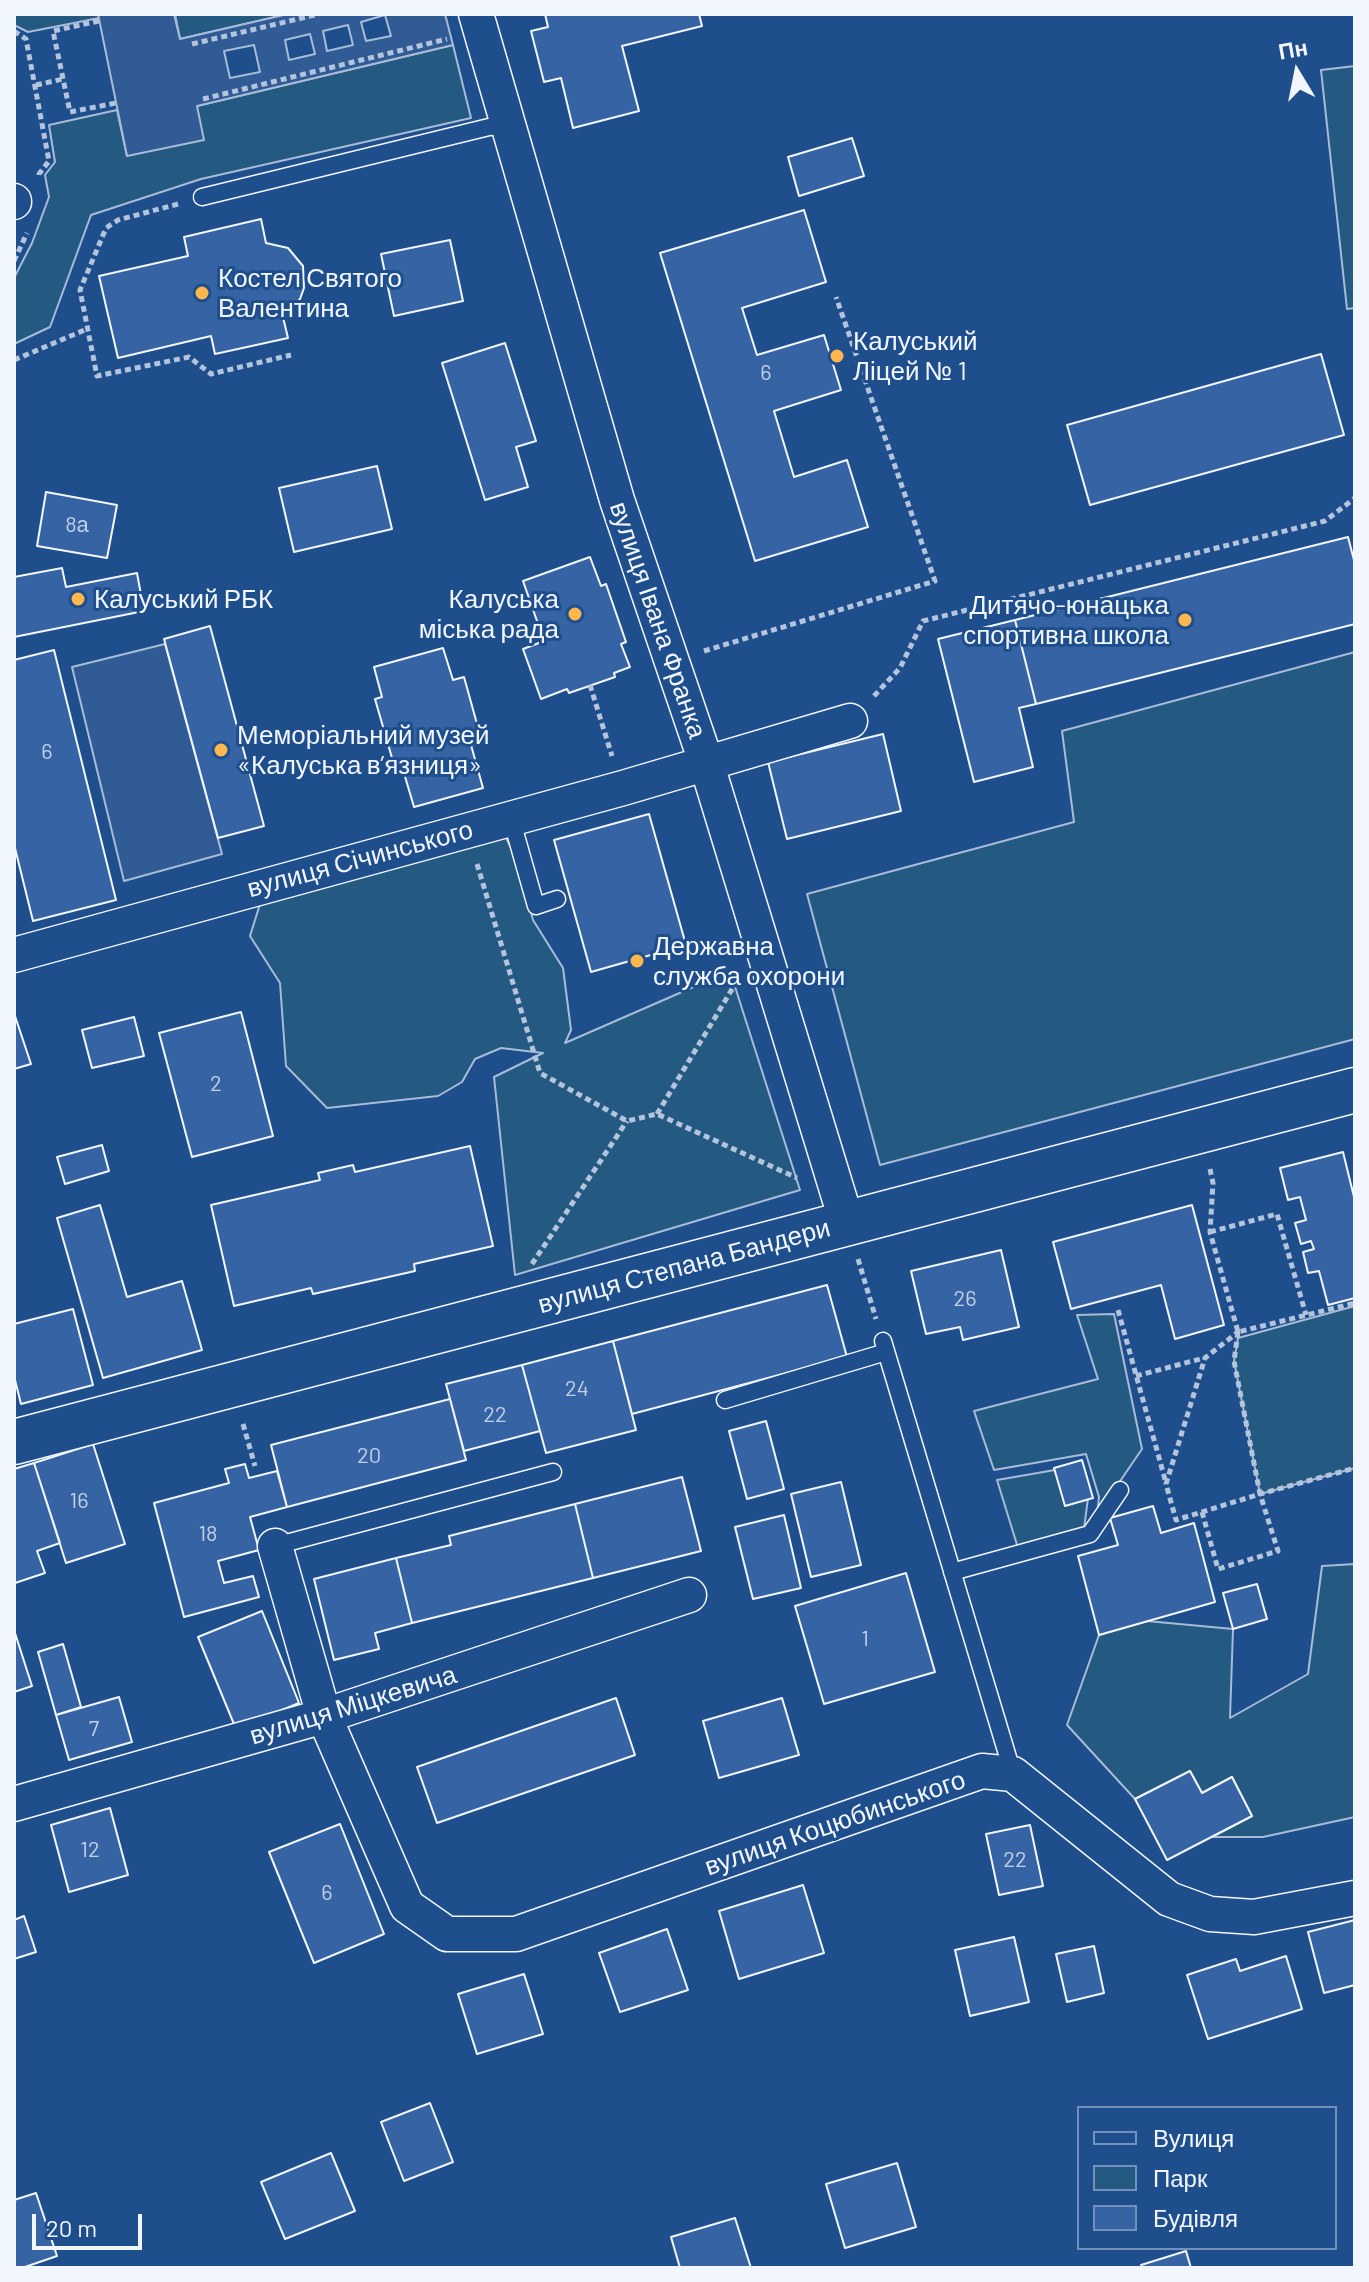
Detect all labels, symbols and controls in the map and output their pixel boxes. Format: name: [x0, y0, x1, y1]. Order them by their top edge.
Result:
north arrow: [1257, 32, 1337, 112]
text: Пн: [1276, 33, 1309, 64]
place label: Костел Святого Валентина: [218, 262, 402, 324]
marker: Костел Святого Валентина: [193, 284, 211, 302]
place label: Калуський Ліцей № 1: [853, 325, 977, 386]
marker: Калуський Ліцей № 1: [828, 347, 846, 365]
house number: 6: [760, 360, 772, 386]
street label: вулиця Івана Франка: [603, 498, 713, 742]
house number: 8а: [65, 512, 89, 538]
place label: Калуський РБК: [94, 583, 273, 615]
place label: Калуська міська рада: [419, 583, 559, 644]
place label: Дитячо-юнацька спортивна школа: [963, 589, 1169, 650]
marker: Калуський РБК: [69, 590, 87, 608]
marker: Калуська міська рада: [566, 605, 584, 623]
marker: Дитячо-юнацька спортивна школа: [1176, 611, 1194, 629]
place label: Меморіальний музей «Калуська в’язниця»: [237, 719, 490, 780]
house number: 6: [41, 739, 53, 765]
marker: Меморіальний музей «Калуська в’язниця»: [212, 741, 230, 759]
street label: вулиця Січинського: [244, 814, 476, 904]
place label: Державна служба охорони: [653, 930, 845, 992]
marker: Державна служба охорони: [628, 952, 646, 970]
house number: 2: [210, 1071, 222, 1097]
street label: вулиця Степана Бандери: [534, 1212, 834, 1320]
house number: 26: [953, 1286, 977, 1312]
house number: 24: [565, 1376, 589, 1402]
house number: 22: [483, 1402, 507, 1428]
house number: 20: [357, 1443, 381, 1469]
house number: 16: [69, 1488, 89, 1514]
house number: 18: [198, 1521, 218, 1547]
house number: 1: [861, 1626, 869, 1652]
street label: вулиця Міцкевича: [246, 1659, 460, 1751]
house number: 7: [89, 1716, 99, 1742]
street label: вулиця Коцюбинського: [701, 1764, 969, 1882]
house number: 12: [80, 1837, 100, 1863]
house number: 22: [1003, 1847, 1027, 1873]
house number: 6: [321, 1880, 333, 1906]
legend: [1077, 2106, 1337, 2250]
text: Вулиця: [1153, 2123, 1234, 2152]
text: Парк: [1153, 2163, 1207, 2192]
scale bar: [36, 2198, 146, 2248]
text: Будівля: [1153, 2203, 1238, 2232]
text: 20 m: [46, 2213, 97, 2242]

